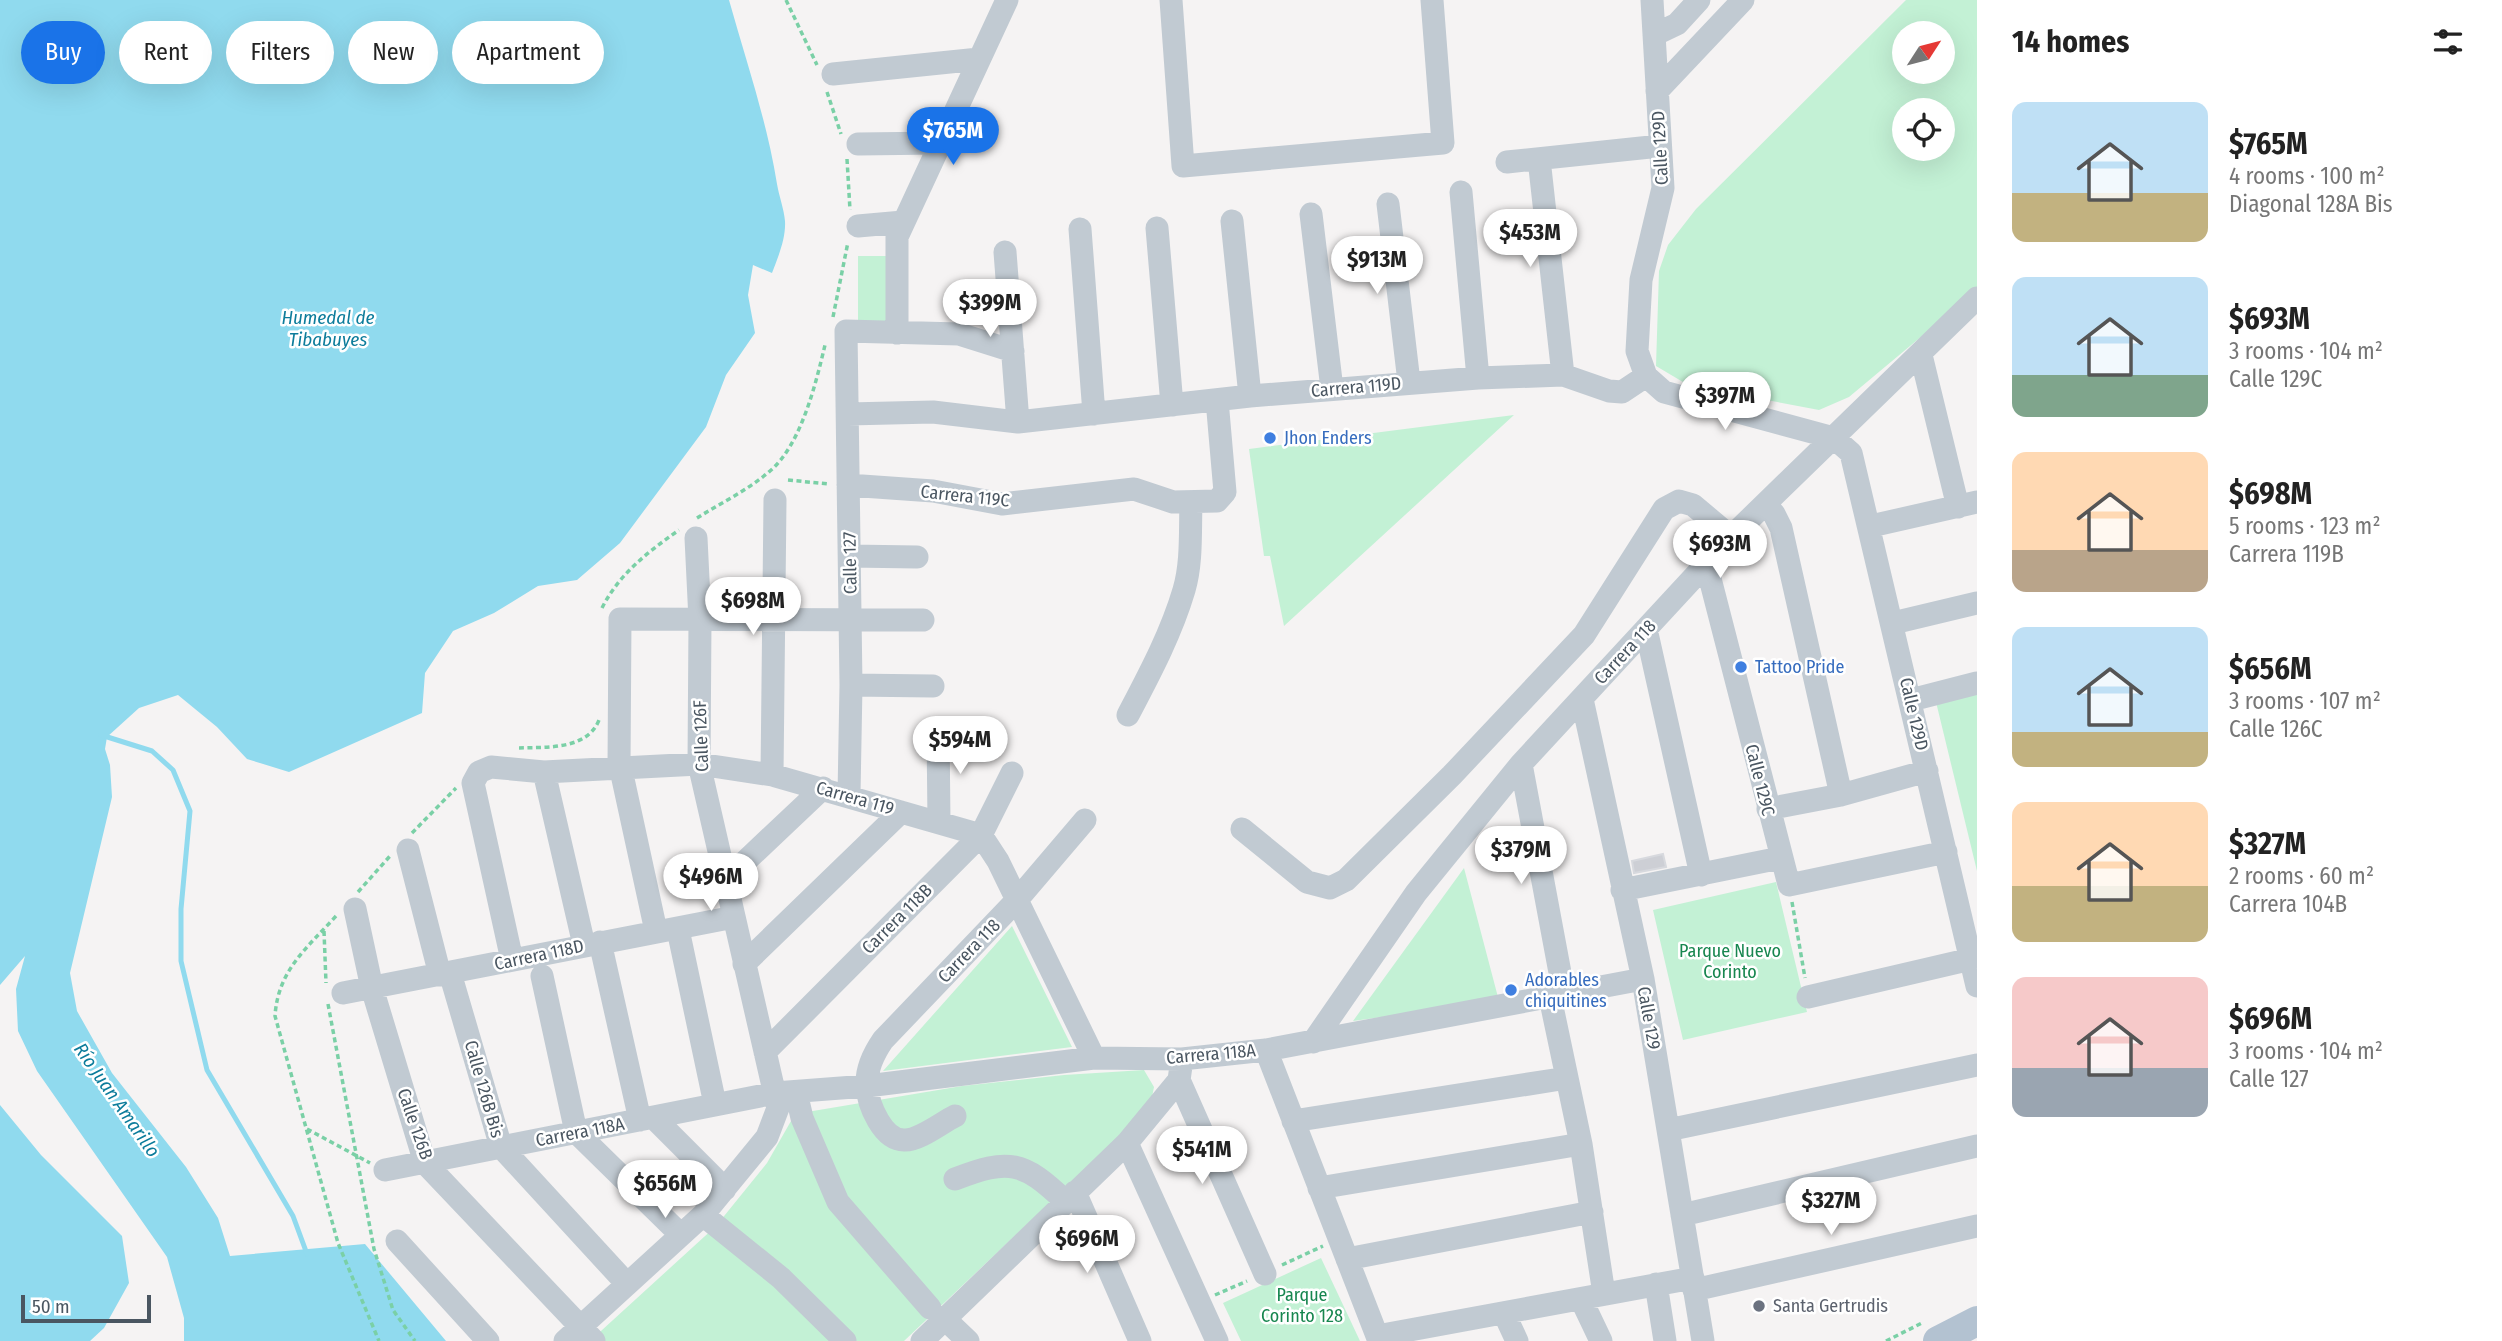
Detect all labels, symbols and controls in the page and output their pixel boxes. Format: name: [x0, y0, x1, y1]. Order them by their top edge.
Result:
chip: Buy: [21, 21, 105, 84]
chip: Rent: [119, 21, 212, 84]
chip: Filters: [226, 21, 334, 84]
chip: New: [348, 21, 438, 84]
chip: Apartment: [452, 21, 604, 84]
north arrow: [1892, 21, 1955, 84]
map controls: [1892, 21, 1955, 161]
icon: filters: [2429, 23, 2467, 61]
text: 14 homes: [2012, 24, 2129, 60]
button: locate: [1892, 98, 1955, 161]
pin: $765M: [904, 108, 1002, 167]
street label: Calle 129D: [1647, 110, 1673, 186]
text: $765M: [923, 116, 983, 144]
text: $765M: [2229, 126, 2308, 162]
icon: home: [2068, 130, 2152, 214]
text: 4 rooms · 100 m²: [2229, 162, 2385, 190]
text: Diagonal 128A Bis: [2229, 190, 2393, 218]
pin: $453M: [1481, 210, 1579, 269]
text: $453M: [1499, 218, 1561, 246]
pin: $913M: [1328, 236, 1426, 296]
text: $913M: [1347, 245, 1407, 273]
pin: $399M: [941, 280, 1039, 339]
text: $399M: [959, 288, 1021, 316]
text: $693M: [2229, 301, 2310, 337]
icon: home: [2068, 305, 2152, 389]
water label: Humedal de Tibabuyes: [281, 306, 375, 351]
text: 3 rooms · 104 m²: [2229, 337, 2383, 365]
text: Calle 129C: [2229, 365, 2322, 393]
street label: Carrera 119D: [1310, 372, 1402, 402]
pin: $397M: [1676, 372, 1774, 432]
text: $397M: [1695, 381, 1755, 409]
place label: Jhon Enders: [1284, 427, 1372, 449]
marker: Jhon Enders: [1262, 430, 1278, 446]
text: $698M: [2229, 476, 2312, 512]
street label: Carrera 119C: [919, 480, 1011, 512]
icon: home: [2068, 480, 2152, 564]
text: 5 rooms · 123 m²: [2229, 512, 2380, 540]
pin: $693M: [1671, 520, 1769, 580]
text: $693M: [1689, 529, 1751, 557]
street label: Calle 127: [838, 532, 862, 594]
text: Carrera 119B: [2229, 540, 2344, 568]
pin: $698M: [704, 578, 802, 637]
text: $698M: [721, 586, 785, 614]
street label: Carrera 118: [1590, 615, 1660, 689]
text: $656M: [2229, 651, 2312, 687]
icon: home: [2068, 655, 2152, 739]
place label: Tattoo Pride: [1755, 656, 1844, 678]
marker: Tattoo Pride: [1733, 659, 1749, 675]
street label: Calle 129D: [1895, 675, 1933, 753]
text: 3 rooms · 107 m²: [2229, 687, 2381, 715]
street label: Calle 126F: [689, 700, 713, 772]
text: Calle 126C: [2229, 715, 2323, 743]
pin: $594M: [911, 716, 1009, 776]
text: $594M: [929, 725, 991, 753]
street label: Calle 129C: [1741, 742, 1779, 818]
street label: Carrera 119: [813, 776, 897, 820]
pin: $379M: [1472, 826, 1570, 886]
text: $327M: [2229, 826, 2306, 862]
icon: home: [2068, 830, 2152, 914]
text: $379M: [1491, 835, 1551, 863]
pin: $496M: [662, 853, 760, 913]
text: $496M: [679, 862, 743, 890]
text: 2 rooms · 60 m²: [2229, 862, 2374, 890]
street label: Carrera 118B: [857, 879, 937, 959]
text: Carrera 104B: [2229, 890, 2347, 918]
street label: Carrera 118: [933, 914, 1005, 988]
street label: Carrera 118D: [492, 935, 586, 975]
park label: Parque Nuevo Corinto: [1679, 940, 1781, 983]
place label: Adorables chiquitines: [1525, 969, 1607, 1012]
marker: Adorables chiquitines: [1503, 982, 1519, 998]
street label: Calle 129: [1633, 985, 1665, 1051]
text: $696M: [2229, 1001, 2312, 1037]
icon: home: [2068, 1005, 2152, 1089]
text: 3 rooms · 104 m²: [2229, 1037, 2383, 1065]
water label: Río Juan Amarillo: [69, 1038, 165, 1162]
street label: Calle 126B Bis: [460, 1038, 508, 1140]
street label: Carrera 118A: [1165, 1039, 1257, 1069]
text: Calle 127: [2229, 1065, 2309, 1093]
street label: Calle 126B: [393, 1085, 437, 1163]
street label: Carrera 118A: [534, 1113, 627, 1151]
pin: $541M: [1153, 1126, 1251, 1186]
text: $541M: [1172, 1135, 1232, 1163]
pin: $656M: [616, 1160, 714, 1220]
text: $656M: [633, 1169, 697, 1197]
pin: $327M: [1782, 1178, 1880, 1237]
text: $327M: [1801, 1186, 1861, 1214]
pin: $696M: [1038, 1216, 1136, 1275]
text: $696M: [1055, 1224, 1119, 1252]
park label: Parque Corinto 128: [1261, 1284, 1343, 1327]
scale bar: [21, 1292, 150, 1324]
text: 50 m: [32, 1295, 70, 1318]
place label: Santa Gertrudis: [1773, 1295, 1888, 1317]
marker: Santa Gertrudis: [1751, 1298, 1767, 1314]

